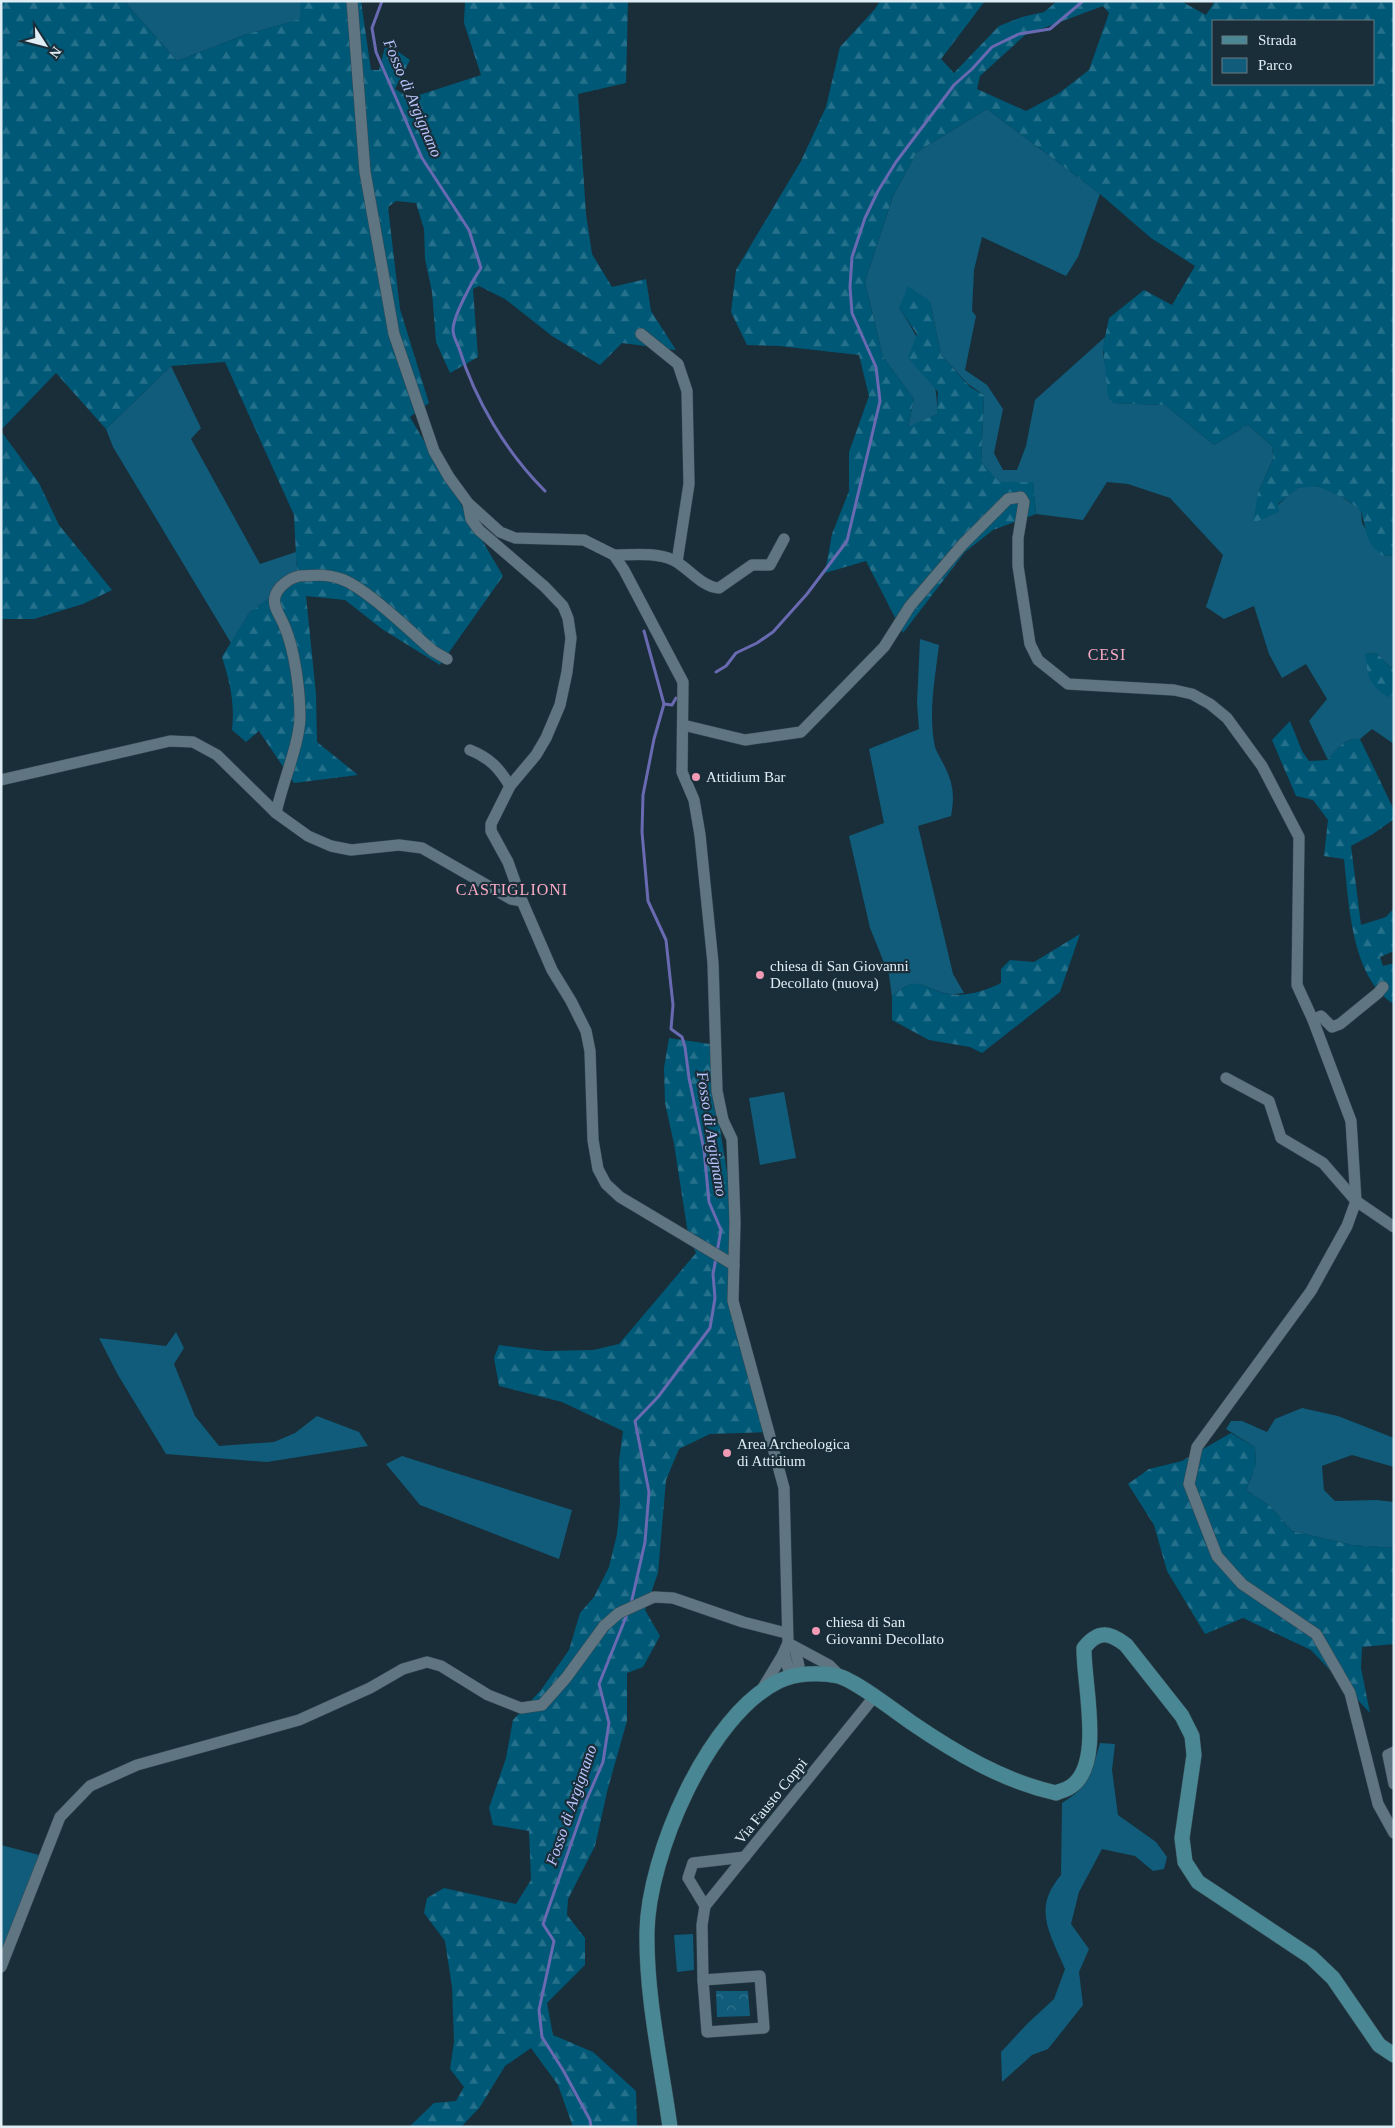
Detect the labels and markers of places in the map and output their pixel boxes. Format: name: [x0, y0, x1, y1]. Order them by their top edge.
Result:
place label: Attidium Bar: [706, 769, 786, 785]
marker: Attidium Bar: [690, 771, 702, 783]
place label: chiesa di San Giovanni Decollato (nuova): [770, 958, 909, 992]
marker: chiesa di San Giovanni Decollato (nuova): [754, 969, 766, 981]
place label: Area Archeologica di Attidium: [737, 1436, 850, 1469]
marker: Area Archeologica di Attidium: [721, 1447, 733, 1459]
place label: chiesa di San Giovanni Decollato: [826, 1614, 944, 1647]
marker: chiesa di San Giovanni Decollato: [810, 1625, 822, 1637]

